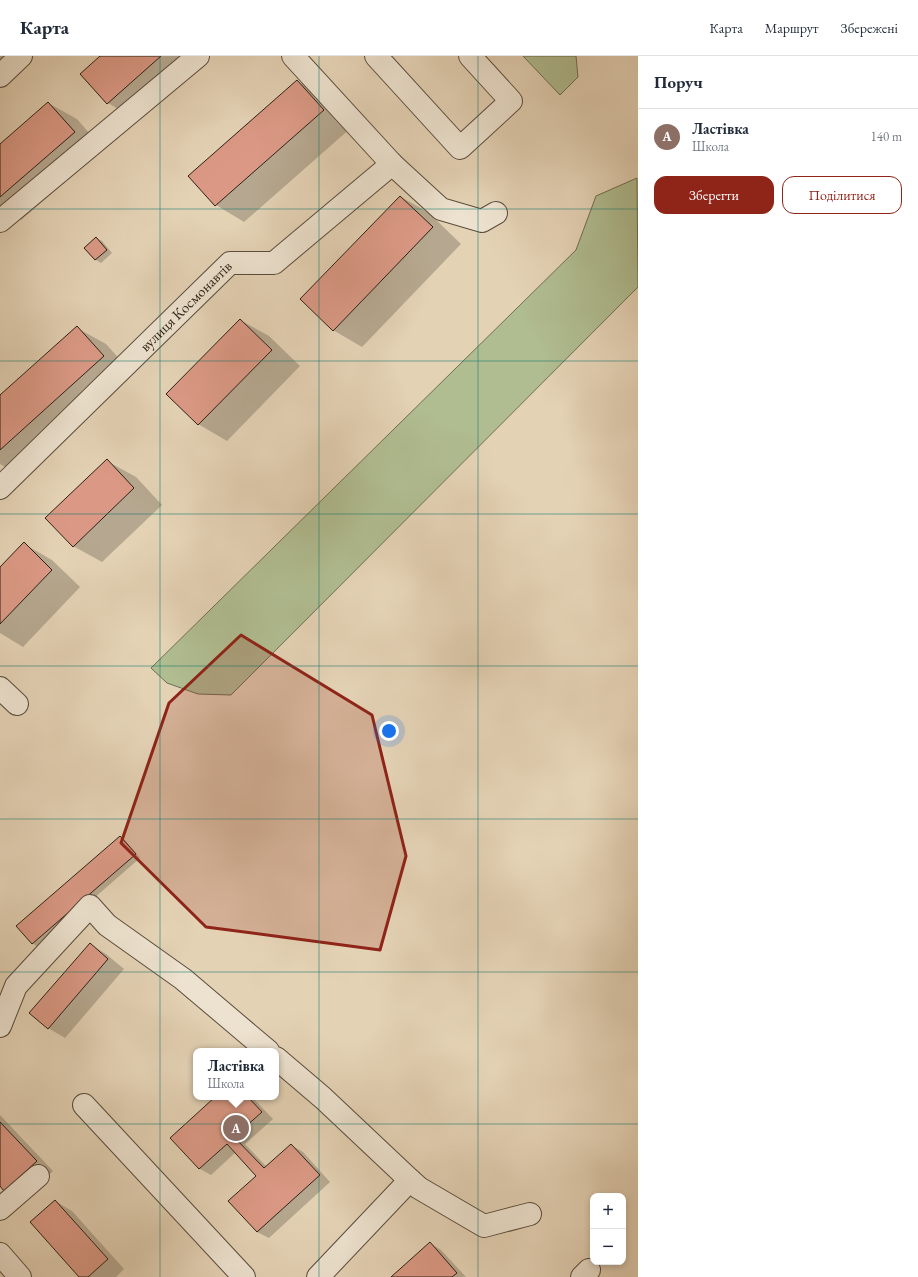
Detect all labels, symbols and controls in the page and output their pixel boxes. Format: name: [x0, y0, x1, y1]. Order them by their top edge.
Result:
text: Карта: [20, 15, 69, 40]
text: Карта: [709, 19, 743, 37]
text: Маршрут: [765, 19, 819, 37]
text: Збережені: [841, 19, 898, 37]
text: Поруч: [654, 71, 703, 93]
text: Ластівка: [692, 119, 749, 138]
text: A: [662, 128, 672, 145]
text: 140 m: [871, 128, 902, 145]
text: Школа: [692, 138, 729, 155]
button: Зберегти: [654, 176, 774, 214]
button: Поділитися: [782, 176, 902, 214]
street label: вулиця Космонавтів: [135, 257, 236, 355]
your location: [379, 721, 399, 741]
popup: [193, 1048, 279, 1100]
text: Ластівка: [208, 1056, 264, 1075]
text: Школа: [208, 1075, 244, 1092]
pin: A: [223, 1113, 249, 1143]
map controls: [590, 1193, 626, 1265]
button: +: [590, 1193, 626, 1229]
button: −: [590, 1229, 626, 1265]

